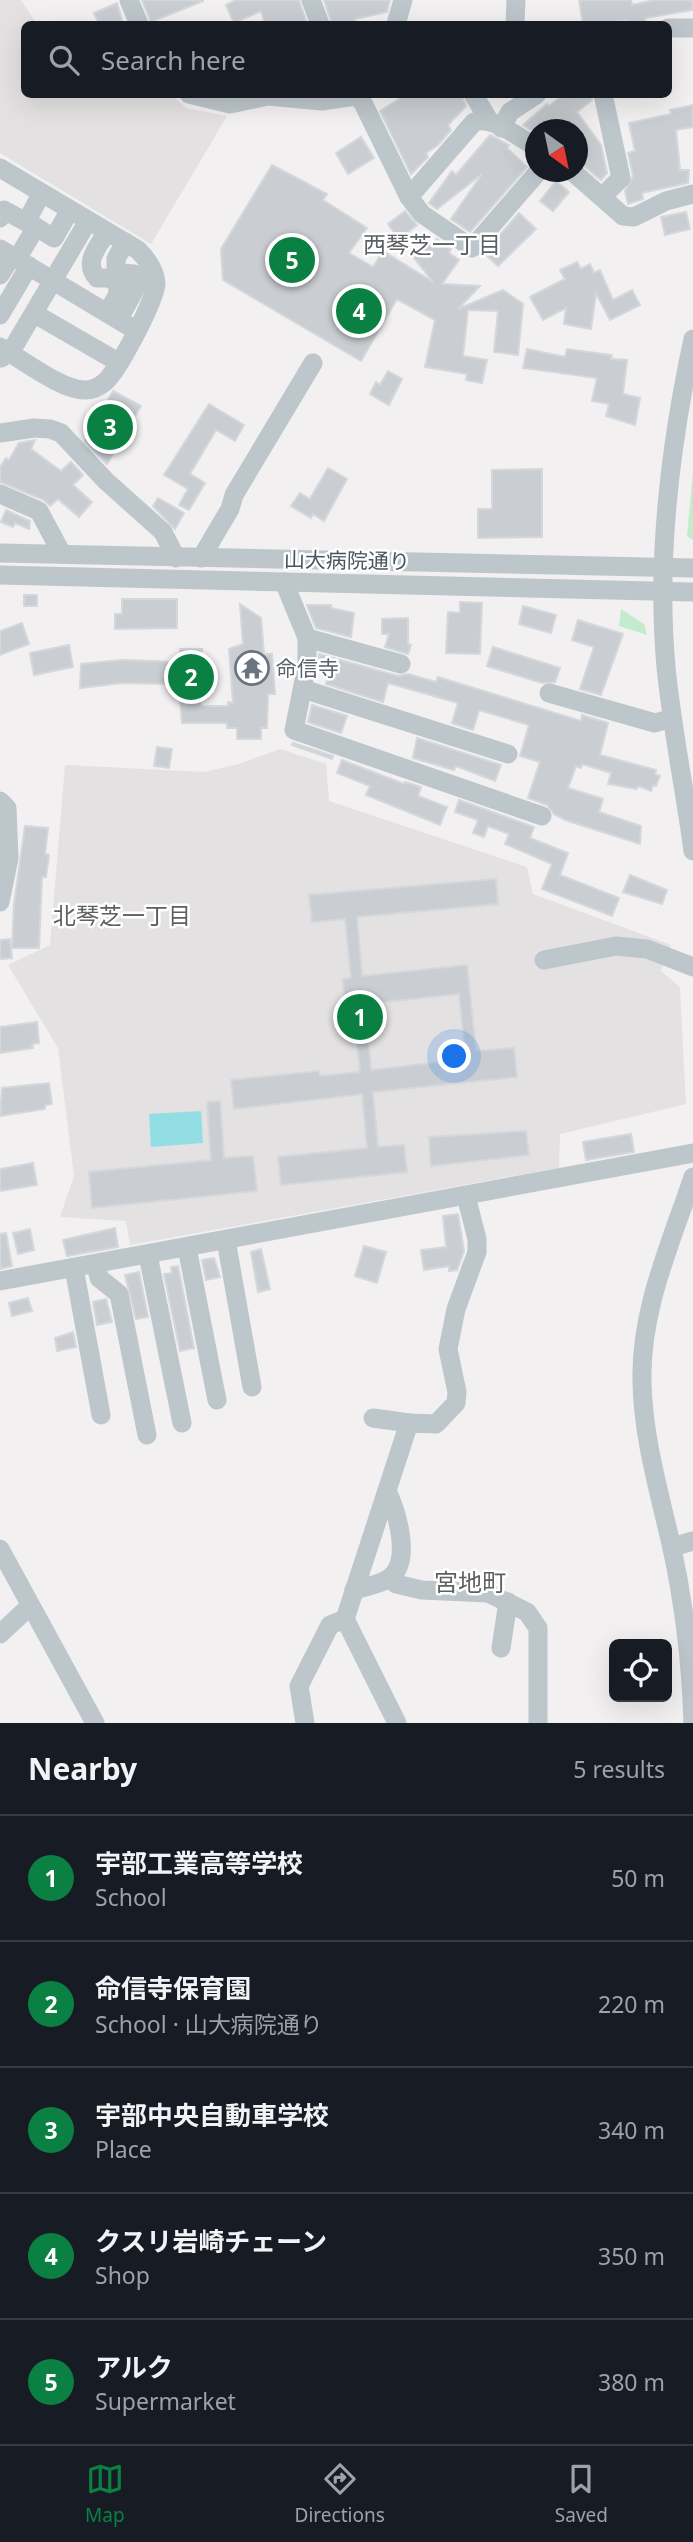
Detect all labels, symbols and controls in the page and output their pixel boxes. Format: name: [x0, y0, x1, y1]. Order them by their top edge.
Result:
search box: [21, 21, 672, 98]
icon: search: [45, 41, 83, 79]
text: Search here: [101, 42, 246, 78]
north arrow: [525, 119, 588, 182]
district label: 西琴芝一丁目: [363, 228, 501, 260]
pin: 5: [269, 234, 315, 286]
pin: 4: [336, 285, 382, 337]
pin: 3: [87, 401, 133, 453]
street label: 山大病院通り: [284, 545, 410, 575]
temple icon: 命信寺: [233, 649, 271, 687]
pin: 2: [168, 651, 214, 703]
place label: 命信寺: [276, 654, 339, 682]
district label: 北琴芝一丁目: [53, 899, 191, 931]
pin: 1: [337, 991, 383, 1043]
your location: [437, 1039, 471, 1073]
district label: 宮地町: [434, 1565, 506, 1598]
map controls: [609, 1639, 672, 1702]
button: locate: [609, 1639, 672, 1702]
text: Nearby: [28, 1748, 137, 1789]
text: 5 results: [573, 1753, 665, 1785]
text: 宇部工業高等学校: [95, 1845, 303, 1881]
text: 1: [44, 1862, 58, 1894]
text: 50 m: [611, 1862, 665, 1894]
text: School: [95, 1881, 167, 1913]
text: 命信寺保育園: [95, 1970, 251, 2006]
text: 2: [44, 1988, 58, 2020]
text: 220 m: [598, 1988, 665, 2020]
text: School · 山大病院通り: [95, 2008, 323, 2040]
text: 宇部中央自動車学校: [95, 2097, 329, 2133]
text: 3: [44, 2114, 58, 2146]
text: 340 m: [598, 2114, 665, 2146]
text: Place: [95, 2133, 152, 2165]
text: クスリ岩崎チェーン: [95, 2223, 327, 2259]
text: 4: [44, 2240, 58, 2272]
text: 350 m: [598, 2240, 665, 2272]
text: Shop: [95, 2259, 150, 2291]
text: アルク: [95, 2349, 173, 2385]
text: 5: [44, 2366, 58, 2398]
text: 380 m: [598, 2366, 665, 2398]
text: Supermarket: [95, 2385, 236, 2417]
tab: Map: [85, 2460, 125, 2528]
tab: Directions: [295, 2460, 385, 2528]
tab: Saved: [555, 2460, 608, 2528]

